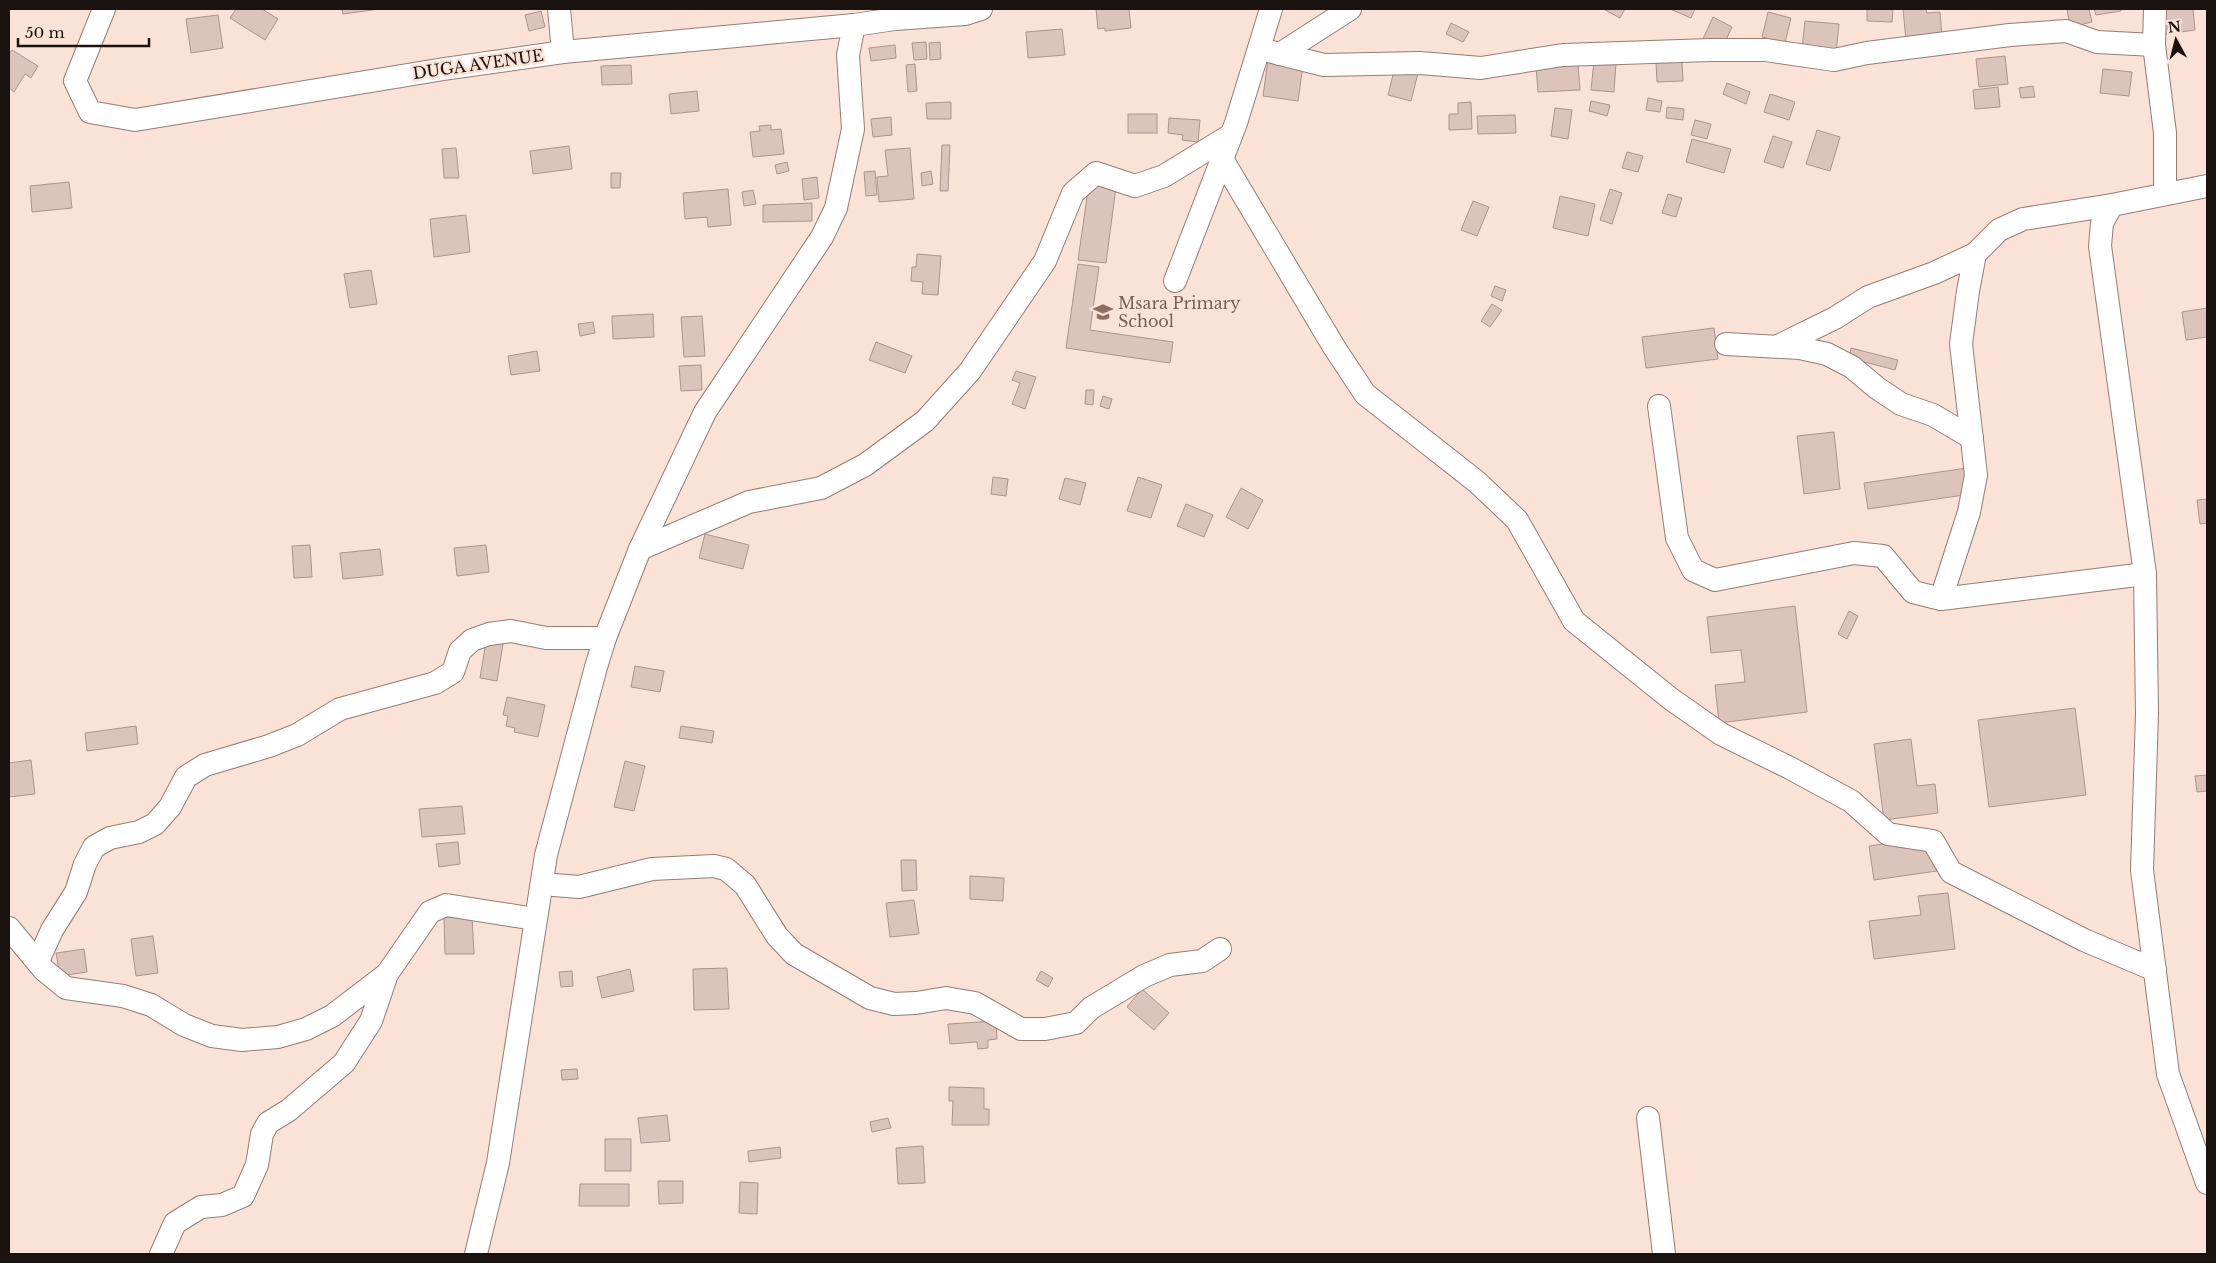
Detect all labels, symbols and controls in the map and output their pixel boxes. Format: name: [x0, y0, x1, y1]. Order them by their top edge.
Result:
scale bar: [18, 15, 149, 47]
north arrow: [2151, 15, 2201, 65]
text: N: [2167, 17, 2182, 37]
text: 50 m: [25, 23, 65, 42]
street label: DUGA AVENUE: [411, 45, 545, 83]
place label: Msara Primary School: [1118, 293, 1241, 331]
school or university icon: Msara Primary School: [1092, 301, 1114, 323]

